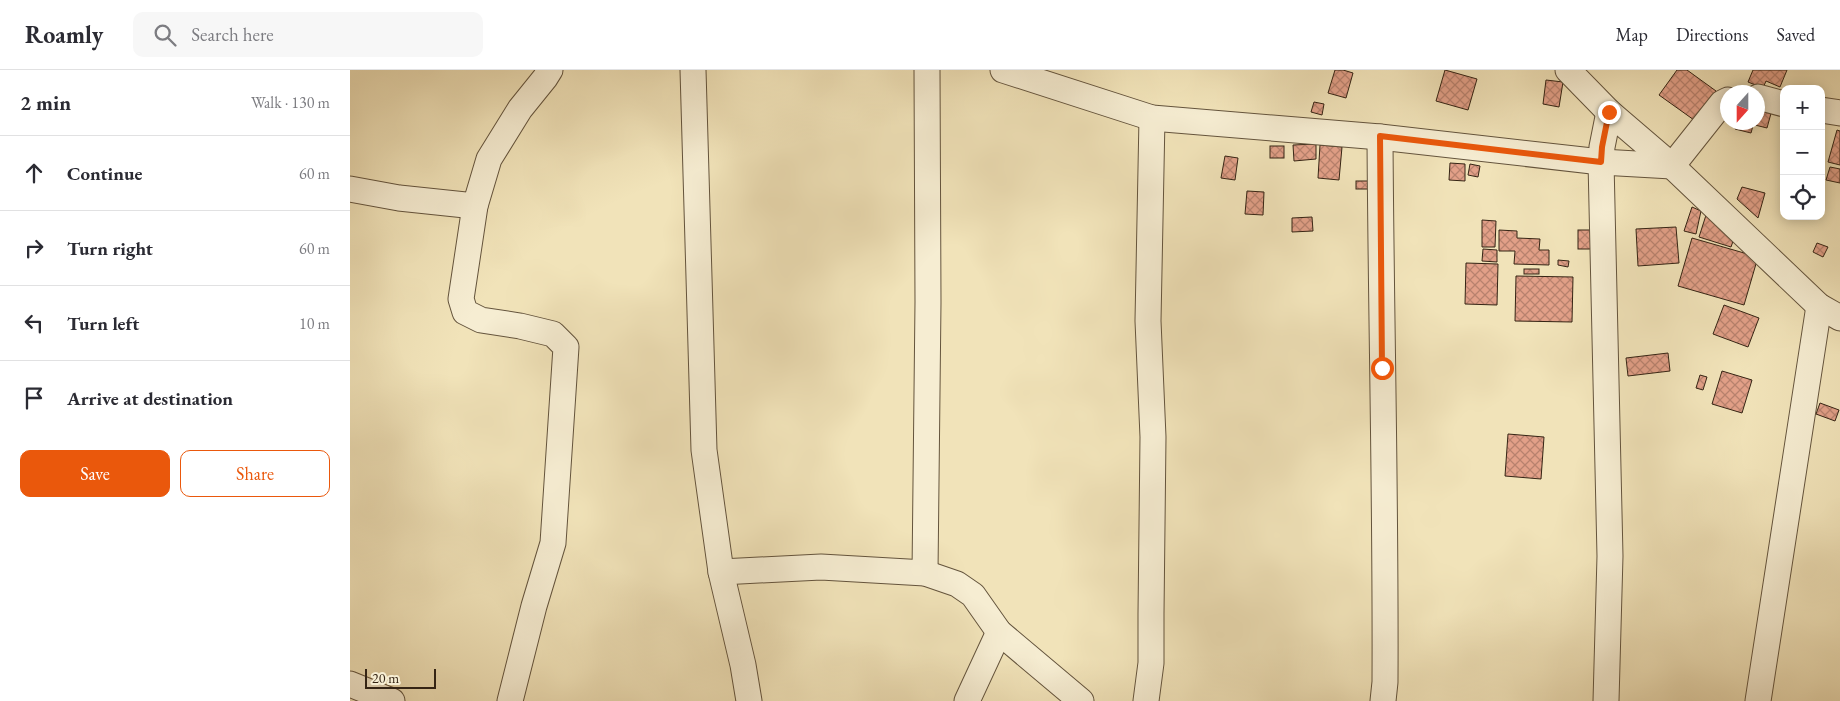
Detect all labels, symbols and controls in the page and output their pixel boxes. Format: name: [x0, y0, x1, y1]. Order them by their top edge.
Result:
search box: [133, 12, 483, 57]
text: Roamly: [25, 19, 103, 50]
icon: search: [151, 21, 179, 49]
text: Search here: [191, 22, 274, 47]
text: Map: [1616, 23, 1648, 46]
text: Directions: [1676, 23, 1748, 46]
text: Saved: [1776, 23, 1815, 46]
north arrow: [1720, 85, 1765, 130]
map controls: [1780, 85, 1825, 220]
button: +: [1780, 85, 1825, 130]
text: 2 min: [20, 89, 71, 116]
text: Walk · 130 m: [251, 92, 330, 113]
route end: [1598, 101, 1621, 124]
button: −: [1780, 130, 1825, 175]
icon: ahead: [20, 159, 48, 187]
text: Continue: [67, 161, 142, 186]
text: 60 m: [299, 163, 330, 184]
button: locate: [1780, 175, 1825, 220]
icon: right: [20, 234, 48, 262]
text: Turn right: [67, 236, 153, 261]
text: 60 m: [299, 238, 330, 259]
icon: left: [20, 309, 48, 337]
text: Turn left: [67, 311, 139, 336]
text: 10 m: [299, 313, 330, 334]
route start: [1371, 357, 1394, 380]
icon: arrive: [20, 384, 48, 412]
text: Arrive at destination: [67, 386, 233, 411]
button: Save: [20, 450, 170, 497]
button: Share: [180, 450, 330, 497]
scale bar: [365, 666, 436, 689]
text: 20 m: [372, 669, 399, 687]

